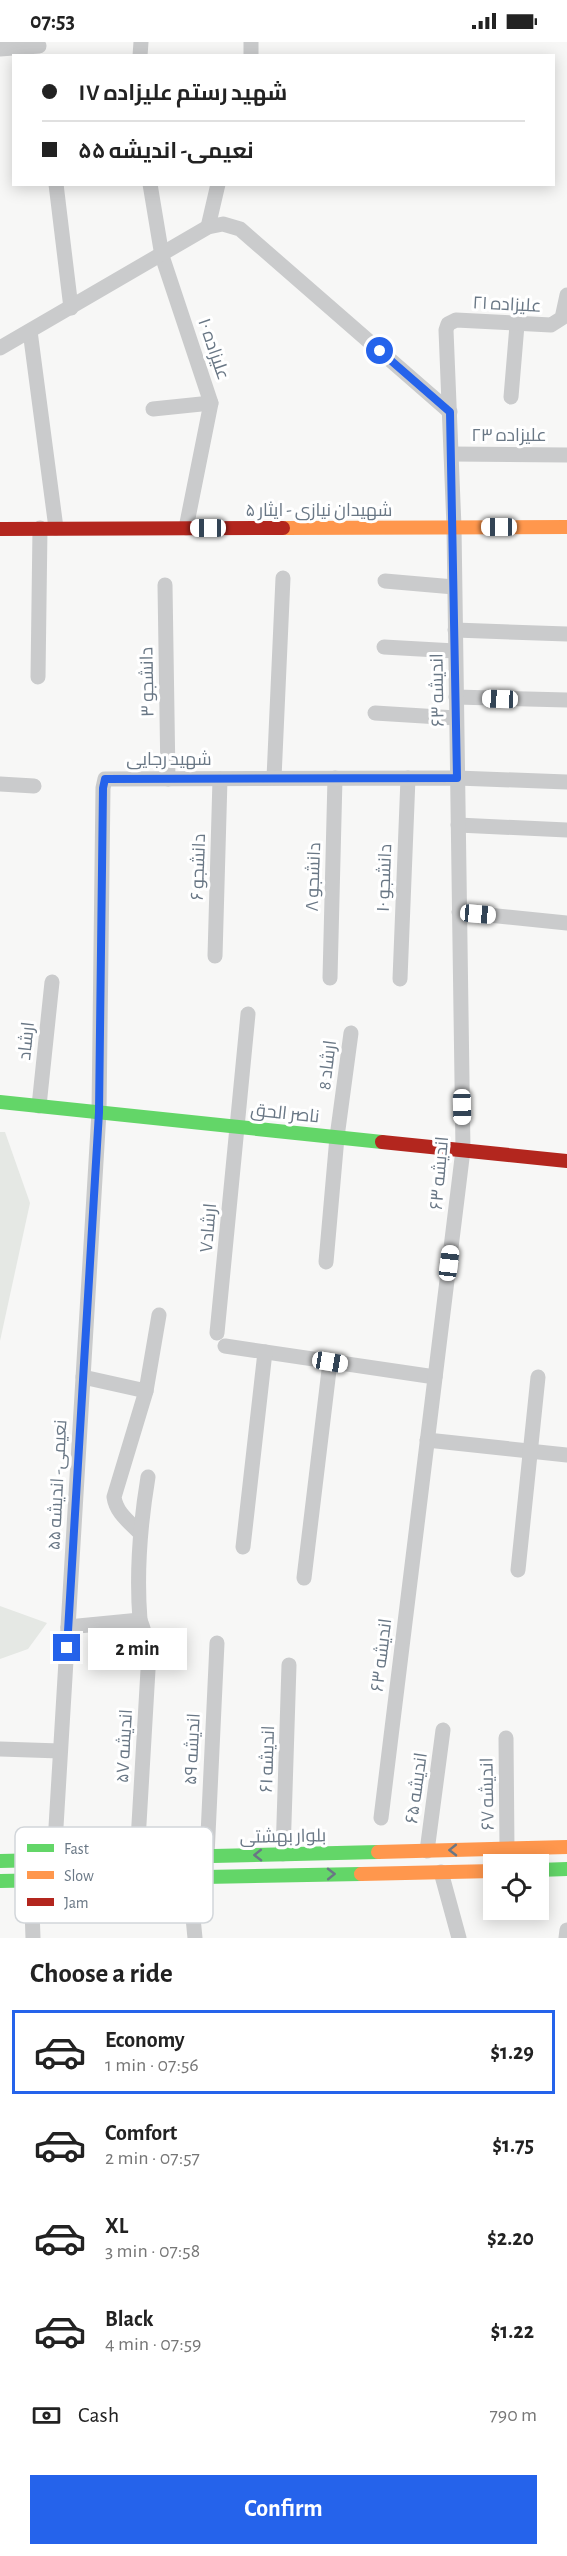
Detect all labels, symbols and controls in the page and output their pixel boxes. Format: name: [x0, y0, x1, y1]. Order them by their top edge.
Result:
text: 07:53: [30, 10, 75, 32]
text: ۱۷ شهید رستم علیزاده: [78, 82, 287, 104]
text: نعیمی- اندیشه ۵۵: [78, 140, 254, 162]
street label: علیزاده ۲۱: [472, 294, 542, 317]
street label: علیزاده ۱۰: [193, 316, 232, 383]
route start: [366, 337, 393, 364]
street label: علیزاده ۲۳: [471, 427, 547, 446]
street label: شهیدان نیازی - ایثار ۵: [245, 501, 393, 521]
car: [481, 518, 517, 536]
car: [190, 519, 226, 537]
street label: دانشجو ۳: [137, 647, 159, 717]
street label: اندیشه ۶۳: [427, 653, 448, 727]
car: [482, 689, 518, 709]
street label: شهید رجایی: [126, 750, 212, 770]
street label: دانشجو ۶: [188, 833, 210, 901]
street label: دانشجو ۸: [303, 842, 325, 912]
street label: دانشجو ۱۰: [374, 844, 396, 912]
car: [459, 903, 497, 925]
street label: ارشاد: [15, 1021, 39, 1061]
street label: ارشاد 8: [315, 1039, 341, 1091]
car: [453, 1089, 471, 1125]
street label: ناصر الحق: [249, 1101, 320, 1129]
street label: اندیشه ۶۳: [427, 1135, 452, 1211]
street label: ارشاد۷: [197, 1202, 221, 1254]
car: [438, 1244, 460, 1282]
car: [311, 1350, 349, 1374]
street label: نعیمی- اندیشه ۵۵: [45, 1419, 71, 1551]
street label: اندیشه ۶۳: [368, 1617, 395, 1693]
callout: 2 min: [88, 1627, 187, 1669]
route end: [53, 1634, 80, 1661]
text: 2 min: [115, 1639, 160, 1659]
street label: اندیشه ۵۷: [113, 1709, 136, 1783]
street label: اندیشه ۵۹: [181, 1713, 204, 1786]
street label: اندیشه ۶۱: [257, 1725, 278, 1793]
street label: اندیشه ۶۵: [402, 1751, 431, 1825]
street label: اندیشه ۶۷: [477, 1757, 498, 1831]
street label: بلوار بهشتی: [240, 1826, 327, 1848]
legend: [15, 1827, 213, 1923]
text: Fast: [64, 1841, 89, 1857]
one-way arrow: [448, 1844, 457, 1856]
one-way arrow: [253, 1848, 262, 1861]
map controls: [483, 1854, 549, 1920]
button: locate: [483, 1854, 549, 1920]
text: Slow: [64, 1868, 94, 1884]
one-way arrow: [327, 1868, 336, 1880]
text: Jam: [64, 1895, 89, 1911]
text: Choose a ride: [30, 1960, 173, 1987]
icon: car: [33, 2025, 87, 2079]
text: Economy: [105, 2029, 185, 2051]
text: $1.29: [490, 2041, 534, 2063]
text: 1 min · 07:56: [105, 2055, 199, 2075]
icon: car: [33, 2118, 87, 2172]
text: Comfort: [105, 2122, 177, 2144]
text: $1.75: [492, 2134, 534, 2156]
text: 2 min · 07:57: [105, 2148, 200, 2168]
icon: car: [33, 2211, 87, 2265]
text: XL: [105, 2215, 128, 2237]
text: $2.20: [487, 2227, 534, 2249]
text: 3 min · 07:58: [105, 2241, 200, 2261]
icon: car: [33, 2304, 87, 2358]
text: Black: [105, 2308, 153, 2330]
text: $1.22: [490, 2320, 534, 2342]
text: 4 min · 07:59: [105, 2334, 202, 2354]
icon: cash: [30, 2399, 63, 2432]
text: Cash: [78, 2404, 119, 2426]
text: 790 m: [489, 2405, 537, 2425]
button: Confirm: [30, 2475, 537, 2544]

